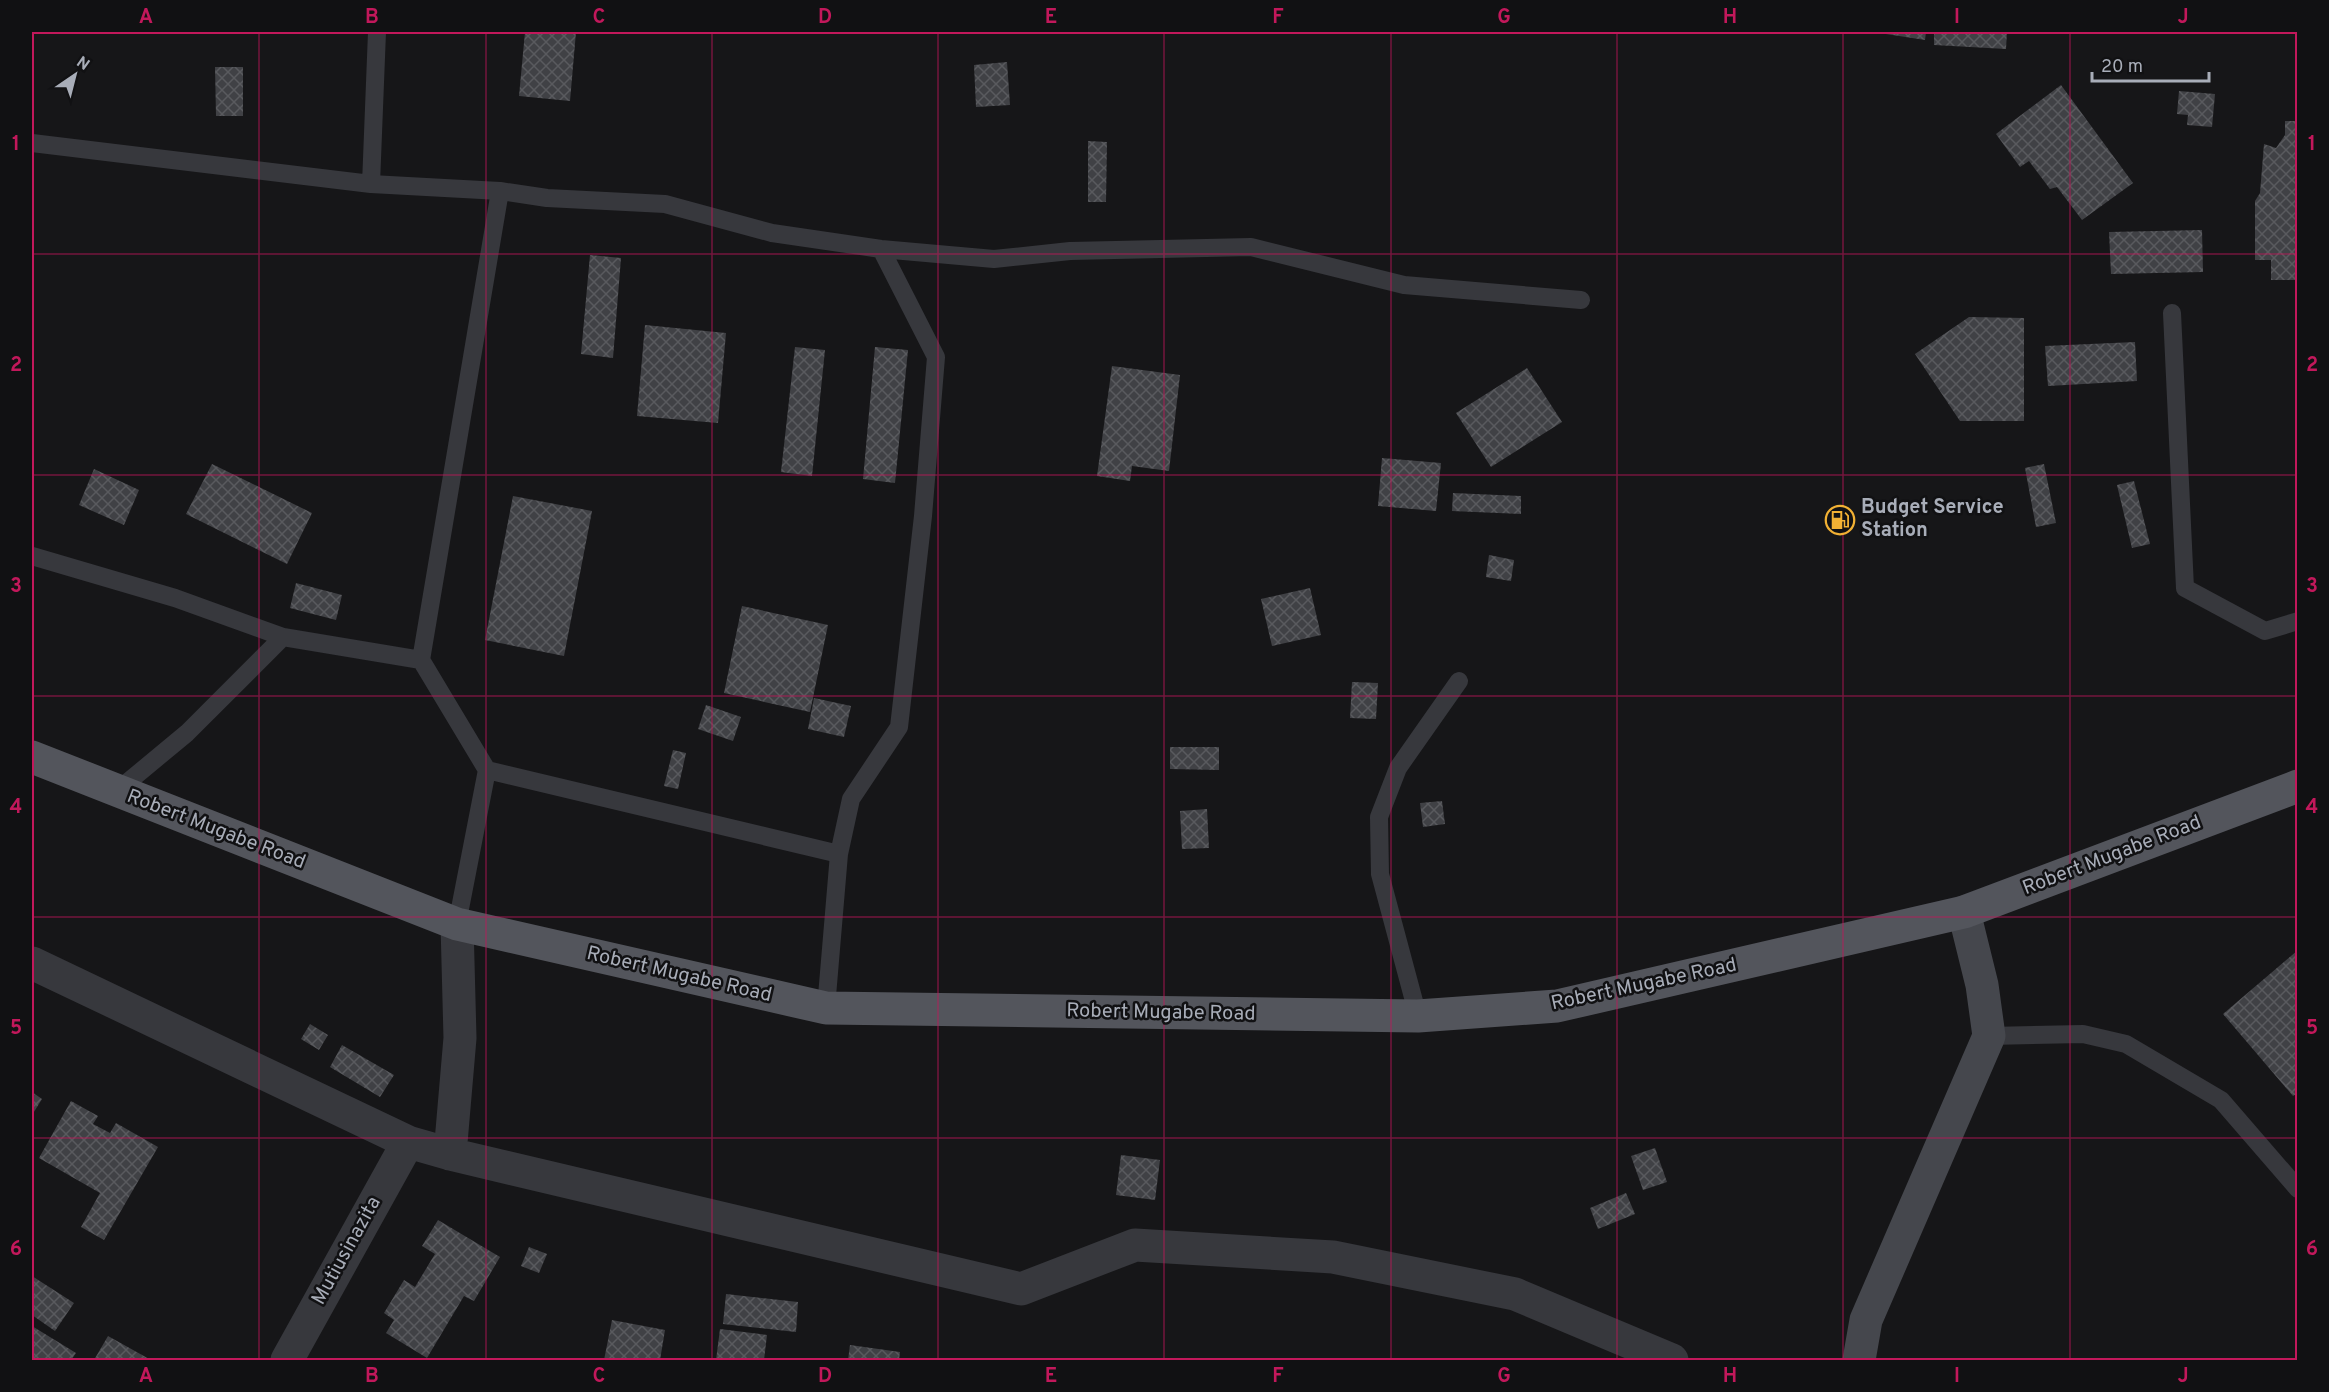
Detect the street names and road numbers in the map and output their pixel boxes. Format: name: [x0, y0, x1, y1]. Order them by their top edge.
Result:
street label: Robert Mugabe Road: [123, 784, 309, 876]
street label: Robert Mugabe Road: [2019, 810, 2205, 902]
street label: Robert Mugabe Road: [584, 941, 774, 1009]
street label: Robert Mugabe Road: [1549, 953, 1739, 1017]
street label: Robert Mugabe Road: [1066, 998, 1256, 1028]
street label: Mutiusinazita: [306, 1192, 388, 1310]

